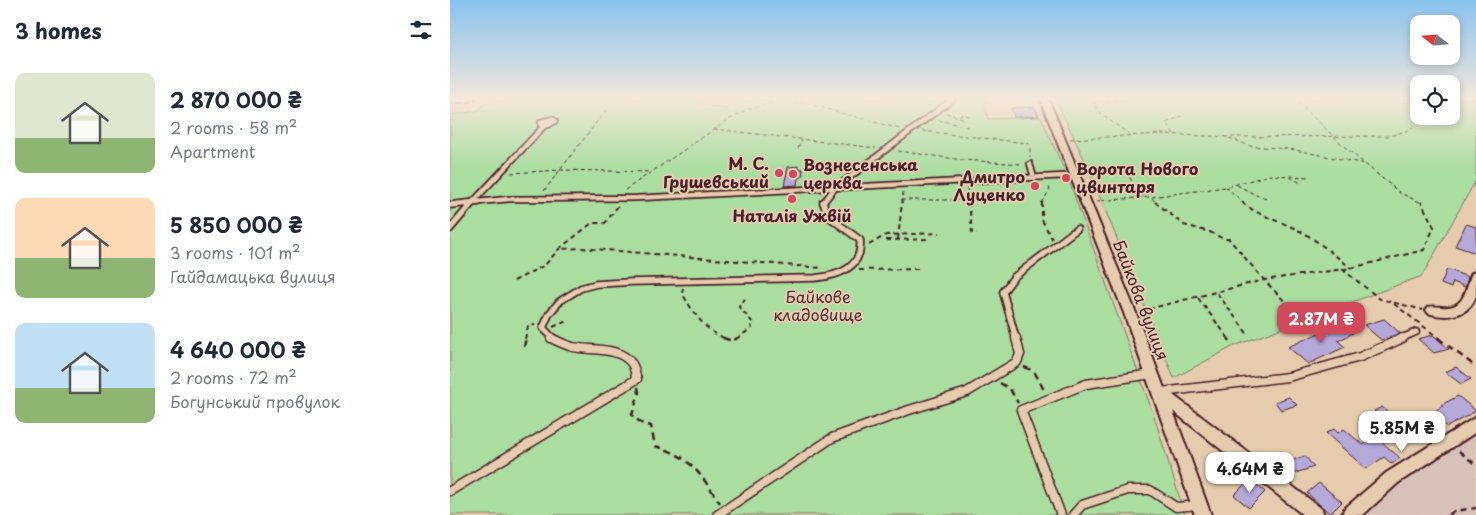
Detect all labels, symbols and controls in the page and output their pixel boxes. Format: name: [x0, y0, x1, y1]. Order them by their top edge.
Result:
text: 3 homes: [15, 14, 102, 46]
north arrow: [1410, 15, 1460, 65]
map controls: [1410, 15, 1460, 125]
icon: filters: [407, 16, 435, 44]
button: locate: [1410, 75, 1460, 125]
text: 2 870 000 ₴: [170, 83, 302, 115]
icon: home: [55, 93, 115, 153]
text: 2 rooms · 58 m²: [170, 115, 297, 139]
text: Apartment: [170, 139, 255, 163]
place label: М. С. Грушевський: [663, 151, 769, 193]
place label: Вознесенська церква: [803, 152, 918, 194]
place label: Ворота Нового цвинтаря: [1076, 156, 1199, 198]
place label: Дмитро Луценко: [953, 164, 1025, 206]
marker: М. С. Грушевський: [773, 167, 785, 179]
marker: Вознесенська церква: [787, 168, 799, 180]
marker: Ворота Нового цвинтаря: [1060, 172, 1072, 184]
marker: Дмитро Луценко: [1029, 180, 1041, 192]
marker: Наталія Ужвій: [786, 193, 798, 205]
place label: Наталія Ужвій: [732, 203, 852, 227]
text: 5 850 000 ₴: [170, 208, 303, 240]
icon: home: [55, 218, 115, 278]
street label: Байкова вулиця: [1108, 236, 1176, 363]
text: 3 rooms · 101 m²: [170, 240, 301, 264]
text: Гайдамацька вулиця: [170, 264, 336, 288]
park label: Байкове кладовище: [773, 284, 863, 326]
pin: 2.87M ₴: [1275, 302, 1367, 344]
text: 2.87M ₴: [1288, 306, 1354, 330]
text: 4 640 000 ₴: [170, 333, 306, 365]
icon: home: [55, 343, 115, 403]
text: 2 rooms · 72 m²: [170, 365, 297, 389]
text: Богунський провулок: [170, 389, 340, 413]
pin: 5.85M ₴: [1356, 410, 1448, 453]
text: 5.85M ₴: [1369, 415, 1435, 439]
pin: 4.64M ₴: [1204, 452, 1296, 494]
text: 4.64M ₴: [1216, 456, 1284, 480]

